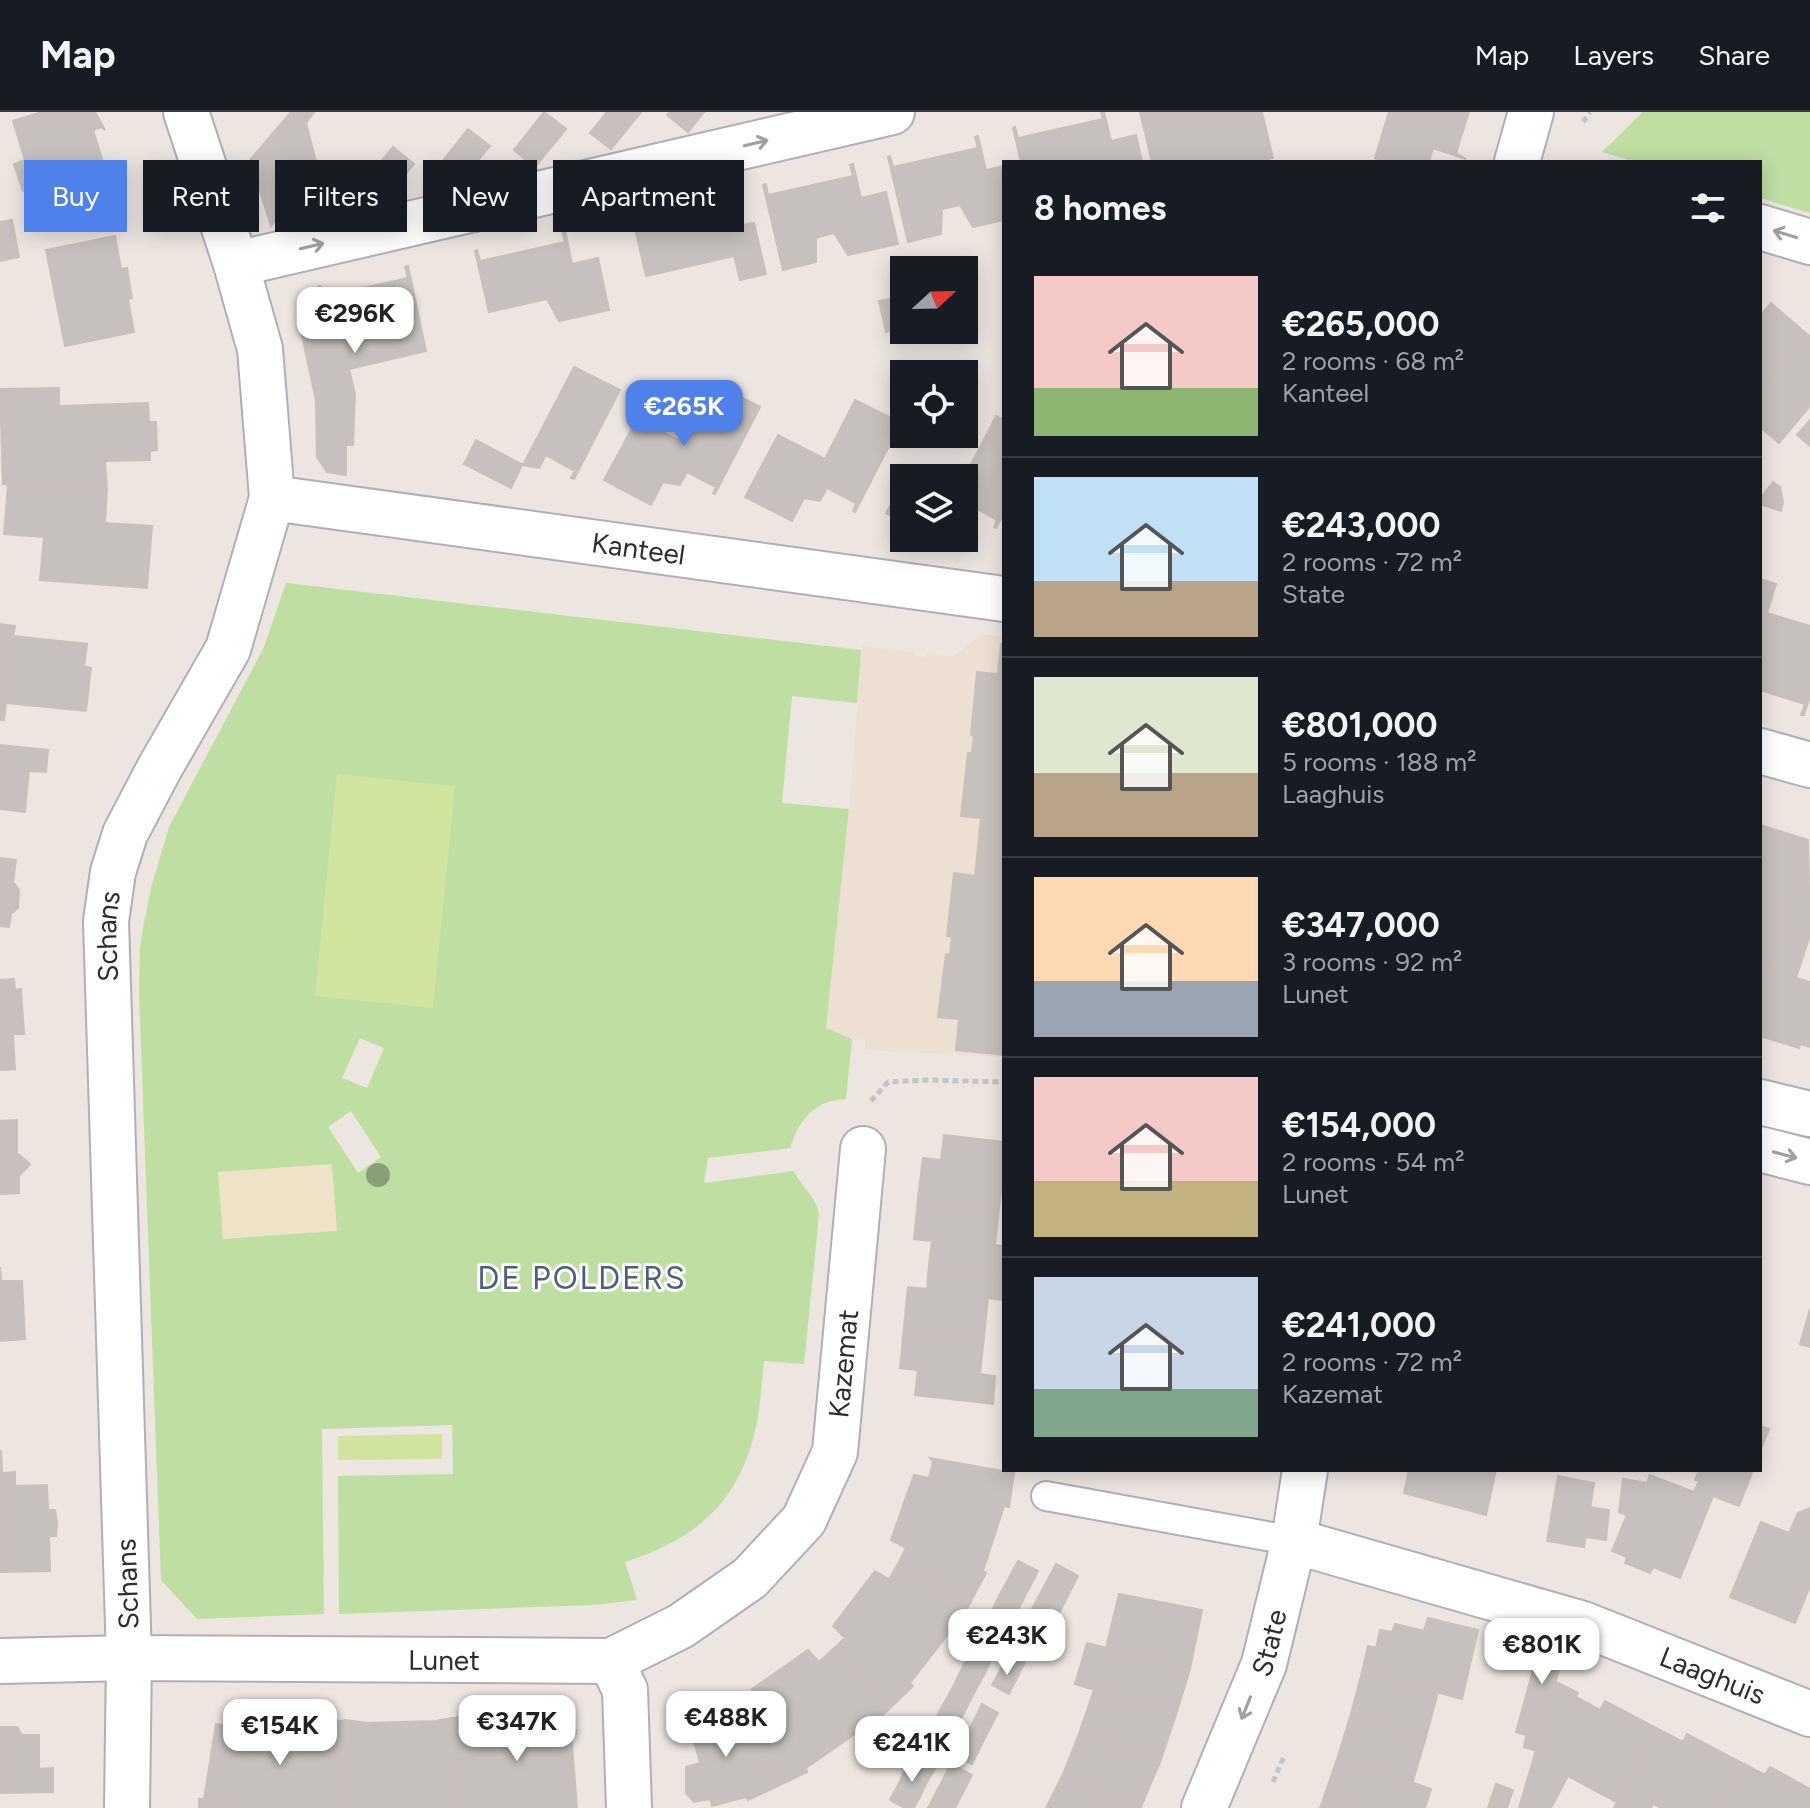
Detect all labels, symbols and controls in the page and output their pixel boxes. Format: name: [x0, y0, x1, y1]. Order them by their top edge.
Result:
text: Map: [40, 32, 116, 78]
text: Map: [1475, 38, 1529, 72]
text: Layers: [1573, 38, 1654, 72]
text: Share: [1698, 38, 1770, 72]
one-way arrow: [743, 135, 769, 150]
chip: Buy: [24, 160, 127, 232]
chip: Rent: [143, 160, 259, 232]
chip: Filters: [275, 160, 407, 232]
chip: New: [423, 160, 537, 232]
chip: Apartment: [553, 160, 744, 232]
icon: filters: [1686, 186, 1730, 230]
text: 8 homes: [1034, 188, 1166, 229]
one-way arrow: [1773, 226, 1798, 241]
one-way arrow: [299, 238, 324, 253]
north arrow: [890, 256, 978, 344]
map controls: [890, 256, 978, 552]
pin: €296K: [299, 287, 411, 355]
text: €296K: [315, 297, 395, 329]
text: €265,000: [1282, 304, 1440, 345]
icon: home: [1098, 308, 1194, 404]
text: 2 rooms · 68 m²: [1282, 345, 1464, 377]
button: locate: [890, 360, 978, 448]
text: Kanteel: [1282, 377, 1369, 409]
pin: €265K: [628, 380, 740, 448]
text: €265K: [644, 390, 724, 422]
button: layers: [890, 464, 978, 552]
text: €243,000: [1282, 505, 1441, 546]
icon: home: [1098, 509, 1194, 605]
street label: Kanteel: [590, 525, 687, 572]
text: 2 rooms · 72 m²: [1282, 546, 1462, 578]
text: State: [1282, 578, 1345, 610]
text: €801,000: [1282, 705, 1438, 746]
icon: home: [1098, 709, 1194, 805]
text: 5 rooms · 188 m²: [1282, 746, 1477, 778]
text: Laaghuis: [1282, 778, 1384, 810]
street label: Schans: [89, 889, 127, 982]
text: €347,000: [1282, 905, 1440, 946]
icon: home: [1098, 909, 1194, 1005]
text: 3 rooms · 92 m²: [1282, 946, 1462, 978]
text: Lunet: [1282, 978, 1349, 1010]
text: €154,000: [1282, 1105, 1436, 1146]
icon: home: [1098, 1109, 1194, 1205]
text: 2 rooms · 54 m²: [1282, 1146, 1465, 1178]
one-way arrow: [1772, 1149, 1797, 1164]
text: Lunet: [1282, 1178, 1349, 1210]
district label: DE POLDERS: [477, 1259, 687, 1297]
text: €241,000: [1282, 1305, 1436, 1346]
street label: Kazemat: [821, 1308, 865, 1419]
icon: home: [1098, 1309, 1194, 1405]
text: 2 rooms · 72 m²: [1282, 1346, 1462, 1378]
text: Kazemat: [1282, 1378, 1383, 1410]
street label: Schans: [108, 1538, 146, 1630]
street label: State: [1244, 1606, 1294, 1682]
pin: €243K: [951, 1609, 1063, 1677]
pin: €801K: [1486, 1618, 1598, 1686]
text: €243K: [966, 1619, 1048, 1651]
text: €801K: [1502, 1628, 1582, 1660]
street label: Laaghuis: [1655, 1639, 1770, 1711]
street label: Lunet: [408, 1643, 480, 1677]
pin: €488K: [670, 1691, 782, 1759]
pin: €347K: [461, 1695, 573, 1763]
one-way arrow: [1237, 1695, 1252, 1720]
pin: €154K: [224, 1699, 336, 1767]
text: €488K: [684, 1701, 768, 1733]
text: €347K: [477, 1705, 557, 1737]
text: €154K: [241, 1709, 319, 1741]
pin: €241K: [856, 1716, 968, 1784]
text: €241K: [873, 1726, 951, 1758]

